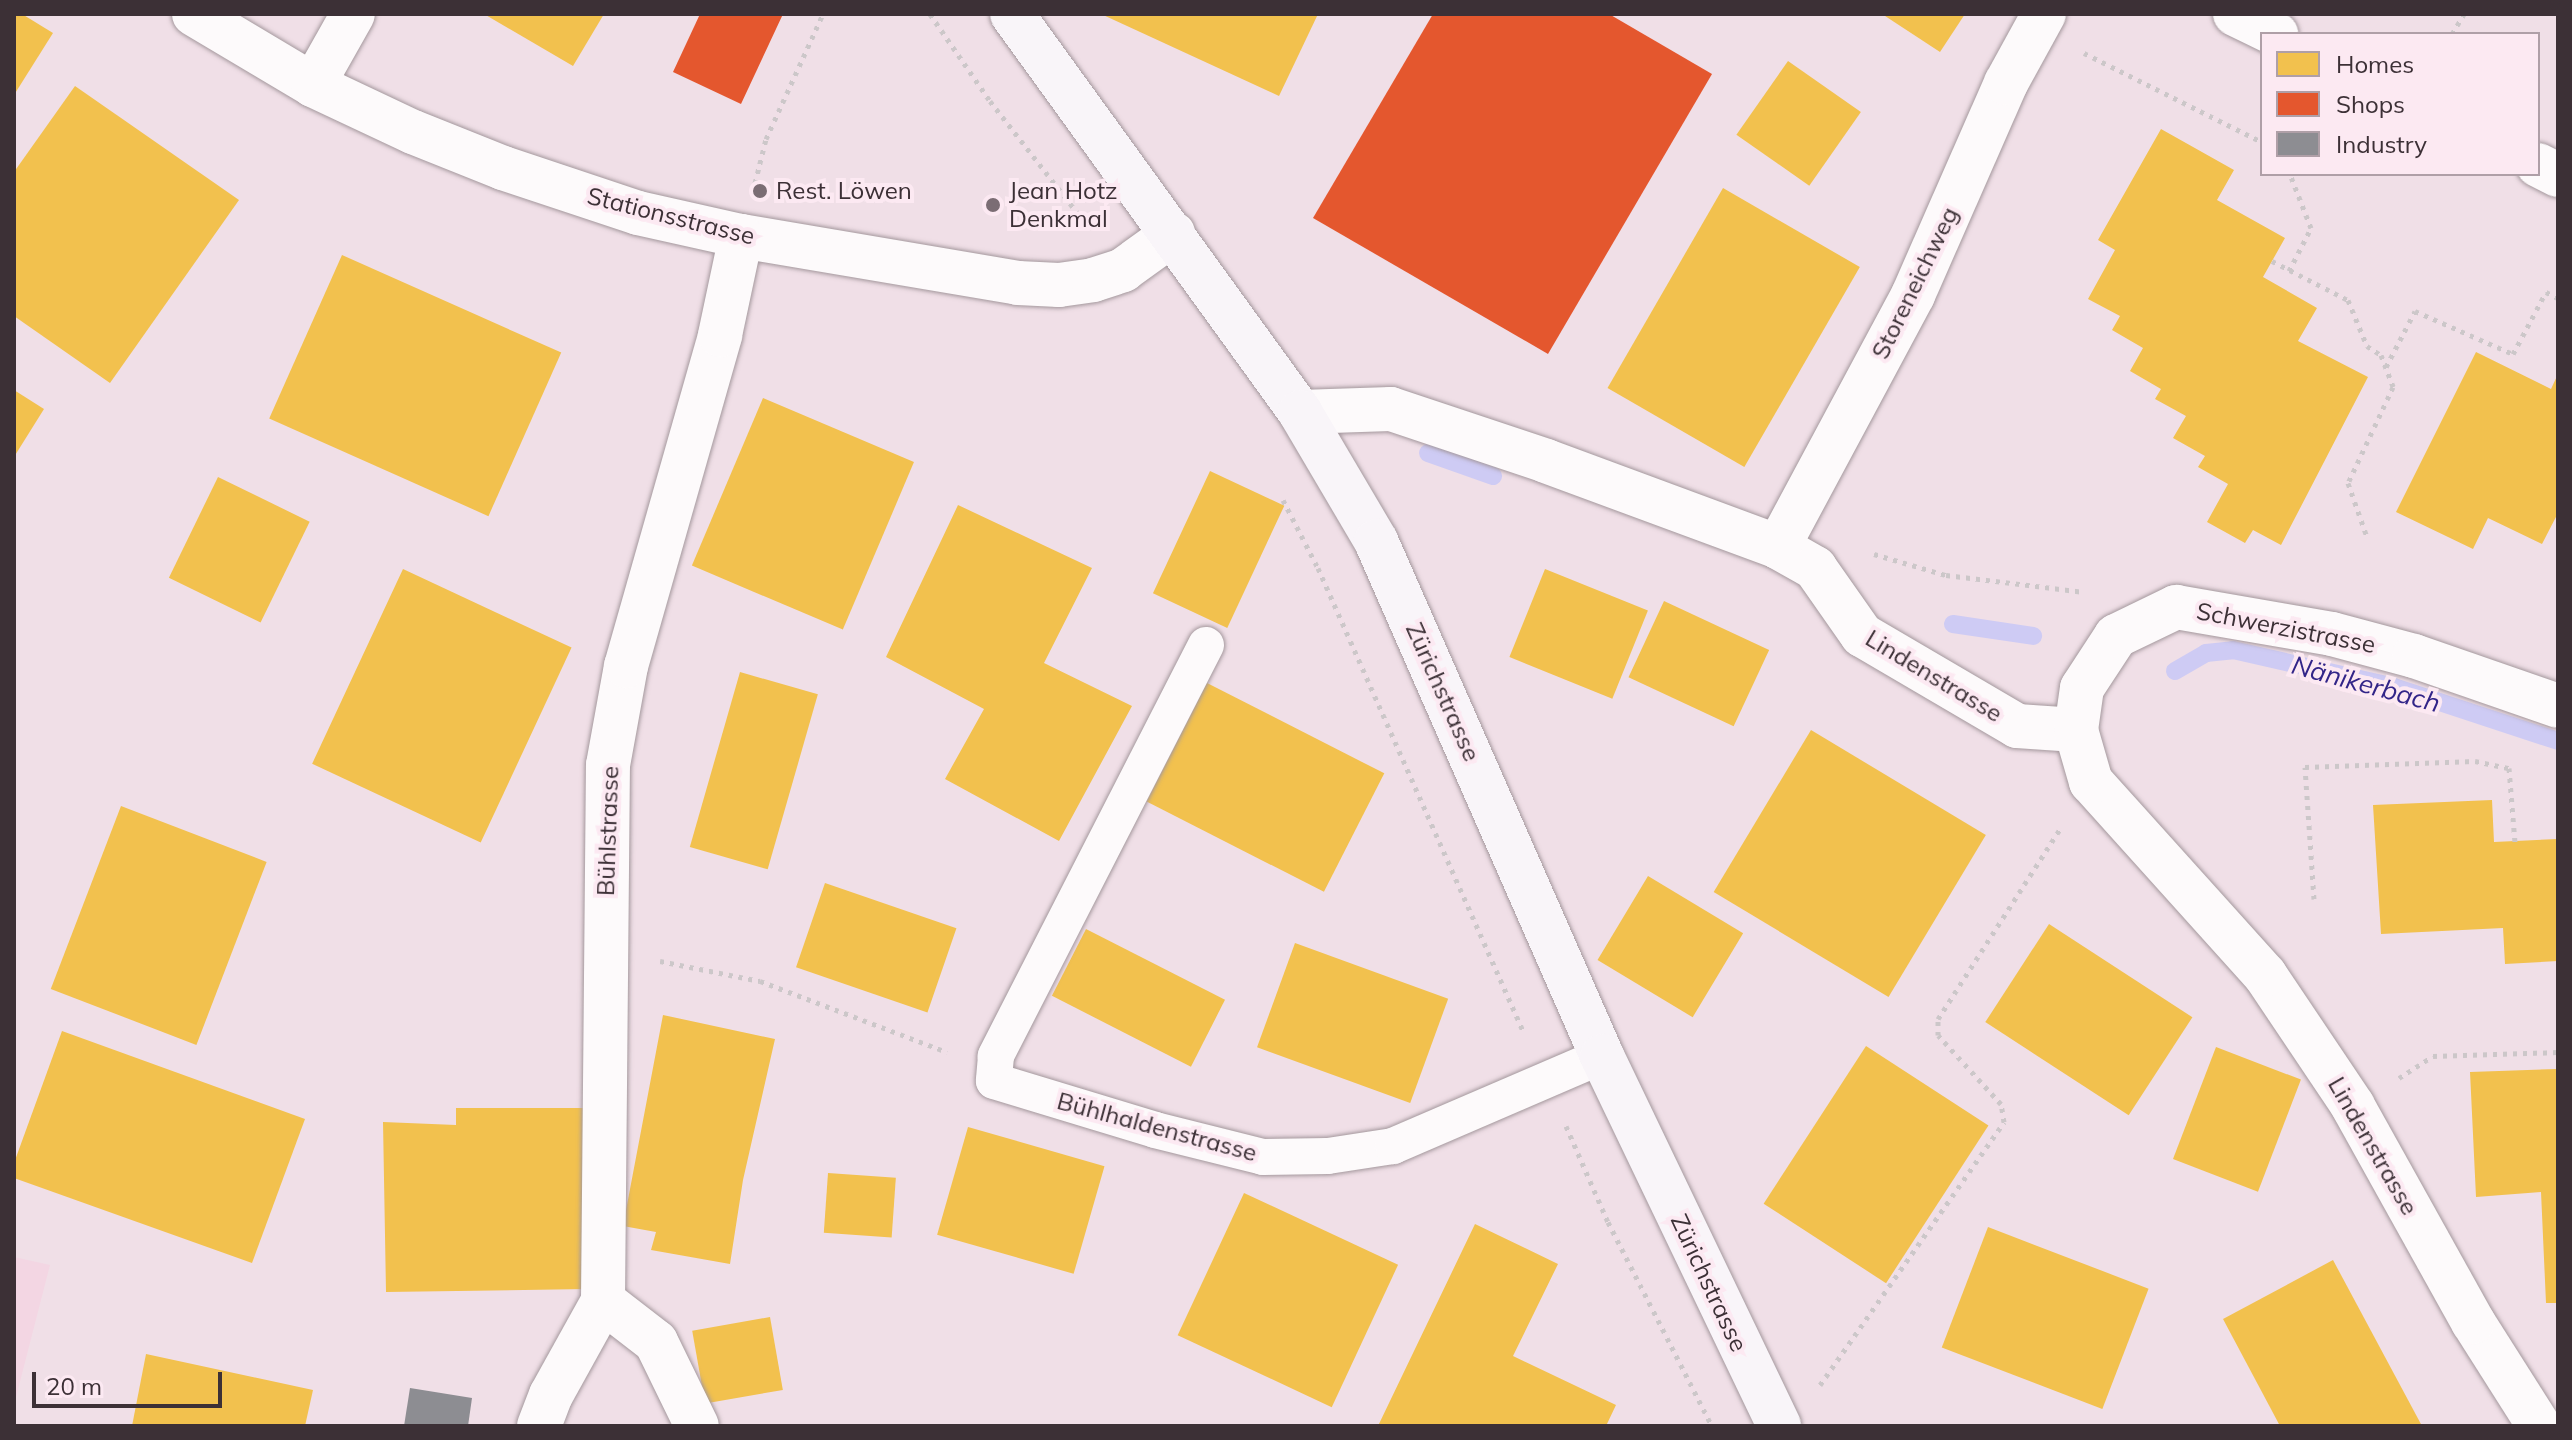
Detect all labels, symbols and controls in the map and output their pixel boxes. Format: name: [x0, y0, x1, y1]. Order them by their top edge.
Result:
legend: [2260, 32, 2540, 176]
text: Homes: [2336, 49, 2414, 79]
text: Shops: [2336, 89, 2405, 119]
text: Industry: [2336, 129, 2427, 159]
place label: Rest. Löwen: [776, 177, 912, 205]
place label: Jean Hotz Denkmal: [1009, 177, 1118, 233]
street label: Stationsstrasse: [584, 181, 758, 251]
marker: Rest. Löwen: [751, 182, 769, 200]
marker: Jean Hotz Denkmal: [984, 196, 1002, 214]
street label: Storeneichweg: [1866, 202, 1964, 364]
street label: Schwerzistrasse: [2194, 597, 2378, 659]
street label: Zürichstrasse: [1400, 618, 1486, 766]
street label: Lindenstrasse: [1860, 624, 2008, 728]
water label: Nänikerbach: [2288, 649, 2444, 719]
street label: Bühlstrasse: [591, 766, 625, 896]
street label: Lindenstrasse: [2322, 1072, 2424, 1220]
street label: Bühlhaldenstrasse: [1054, 1086, 1260, 1168]
street label: Zürichstrasse: [1665, 1210, 1753, 1356]
scale bar: [36, 1356, 226, 1406]
text: 20 m: [46, 1371, 102, 1401]

